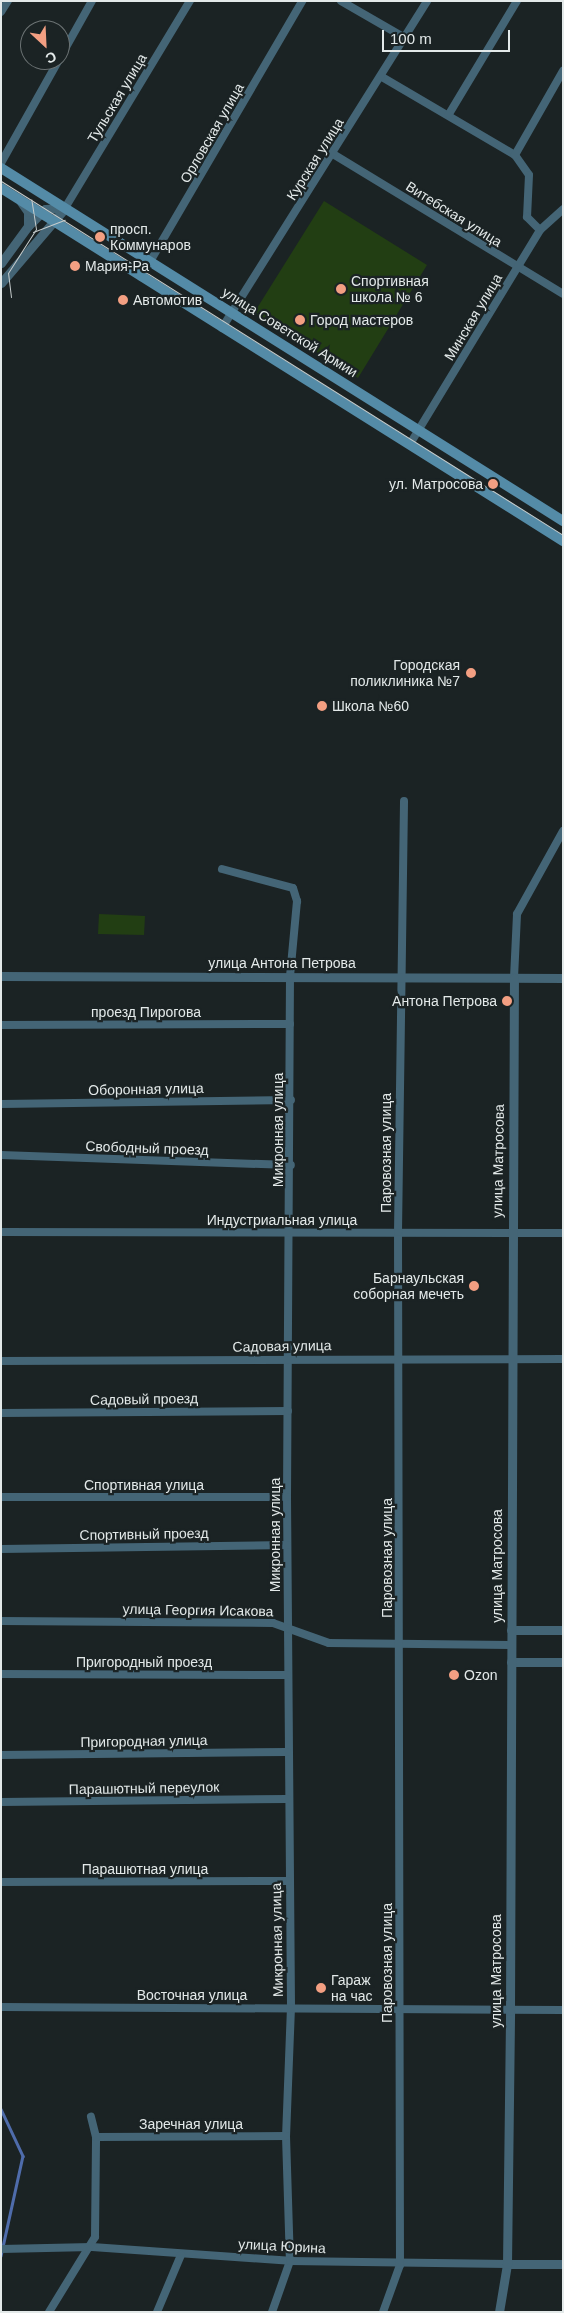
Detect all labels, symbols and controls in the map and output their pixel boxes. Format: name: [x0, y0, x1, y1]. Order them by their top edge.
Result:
north arrow: [20, 20, 70, 70]
scale bar: [384, 20, 512, 52]
text: 100 m: [390, 30, 432, 47]
text: С: [43, 48, 59, 67]
street label: Тульская улица: [84, 50, 150, 146]
street label: Орловская улица: [177, 80, 247, 186]
street label: Курская улица: [283, 115, 347, 203]
street label: Витебская улица: [403, 178, 505, 250]
place label: просп. Коммунаров: [110, 221, 191, 253]
marker: просп. Коммунаров: [94, 231, 106, 243]
place label: Мария-Ра: [85, 258, 149, 274]
marker: Мария-Ра: [69, 260, 81, 272]
street label: Минская улица: [440, 271, 506, 363]
place label: Спортивная школа № 6: [351, 273, 429, 306]
street label: улица Советской Армии: [219, 283, 361, 381]
marker: Спортивная школа № 6: [335, 283, 347, 295]
place label: Автомотив: [133, 292, 202, 308]
marker: Автомотив: [117, 294, 129, 306]
place label: Город мастеров: [310, 312, 413, 328]
marker: Город мастеров: [294, 314, 306, 326]
place label: ул. Матросова: [389, 476, 483, 492]
marker: ул. Матросова: [487, 478, 499, 490]
place label: Городская поликлиника №7: [350, 657, 460, 690]
marker: Городская поликлиника №7: [464, 666, 478, 680]
place label: Школа №60: [332, 698, 409, 714]
marker: Школа №60: [316, 700, 328, 712]
street label: улица Антона Петрова: [208, 955, 356, 971]
place label: Антона Петрова: [392, 993, 497, 1009]
marker: Антона Петрова: [501, 995, 513, 1007]
street label: проезд Пирогова: [91, 1004, 201, 1020]
street label: Микронная улица: [270, 1073, 286, 1187]
street label: Оборонная улица: [88, 1080, 204, 1098]
street label: Паровозная улица: [378, 1093, 394, 1213]
street label: улица Матросова: [489, 1104, 507, 1218]
street label: Свободный проезд: [85, 1137, 209, 1159]
street label: Индустриальная улица: [207, 1212, 357, 1228]
place label: Барнаульская соборная мечеть: [353, 1270, 464, 1302]
marker: Барнаульская соборная мечеть: [468, 1280, 480, 1292]
street label: Садовая улица: [232, 1337, 332, 1355]
street label: Садовый проезд: [90, 1390, 198, 1408]
street label: Спортивная улица: [84, 1477, 204, 1493]
street label: Микронная улица: [267, 1478, 283, 1592]
street label: Паровозная улица: [379, 1498, 395, 1618]
street label: улица Матросова: [489, 1509, 505, 1623]
street label: Спортивный проезд: [79, 1524, 209, 1544]
street label: улица Георгия Исакова: [122, 1600, 274, 1620]
street label: Пригородный проезд: [76, 1654, 212, 1670]
place label: Ozon: [464, 1667, 497, 1683]
marker: Ozon: [448, 1669, 460, 1681]
street label: Пригородная улица: [80, 1731, 208, 1751]
street label: Парашютный переулок: [69, 1778, 219, 1798]
street label: Парашютная улица: [82, 1861, 208, 1877]
street label: Микронная улица: [268, 1883, 286, 1997]
street label: Паровозная улица: [379, 1903, 395, 2023]
street label: улица Матросова: [488, 1914, 504, 2028]
place label: Гараж на час: [331, 1972, 372, 2004]
marker: Гараж на час: [315, 1982, 327, 1994]
street label: Восточная улица: [137, 1987, 247, 2003]
street label: Заречная улица: [139, 2116, 243, 2132]
street label: улица Юрина: [238, 2235, 326, 2257]

